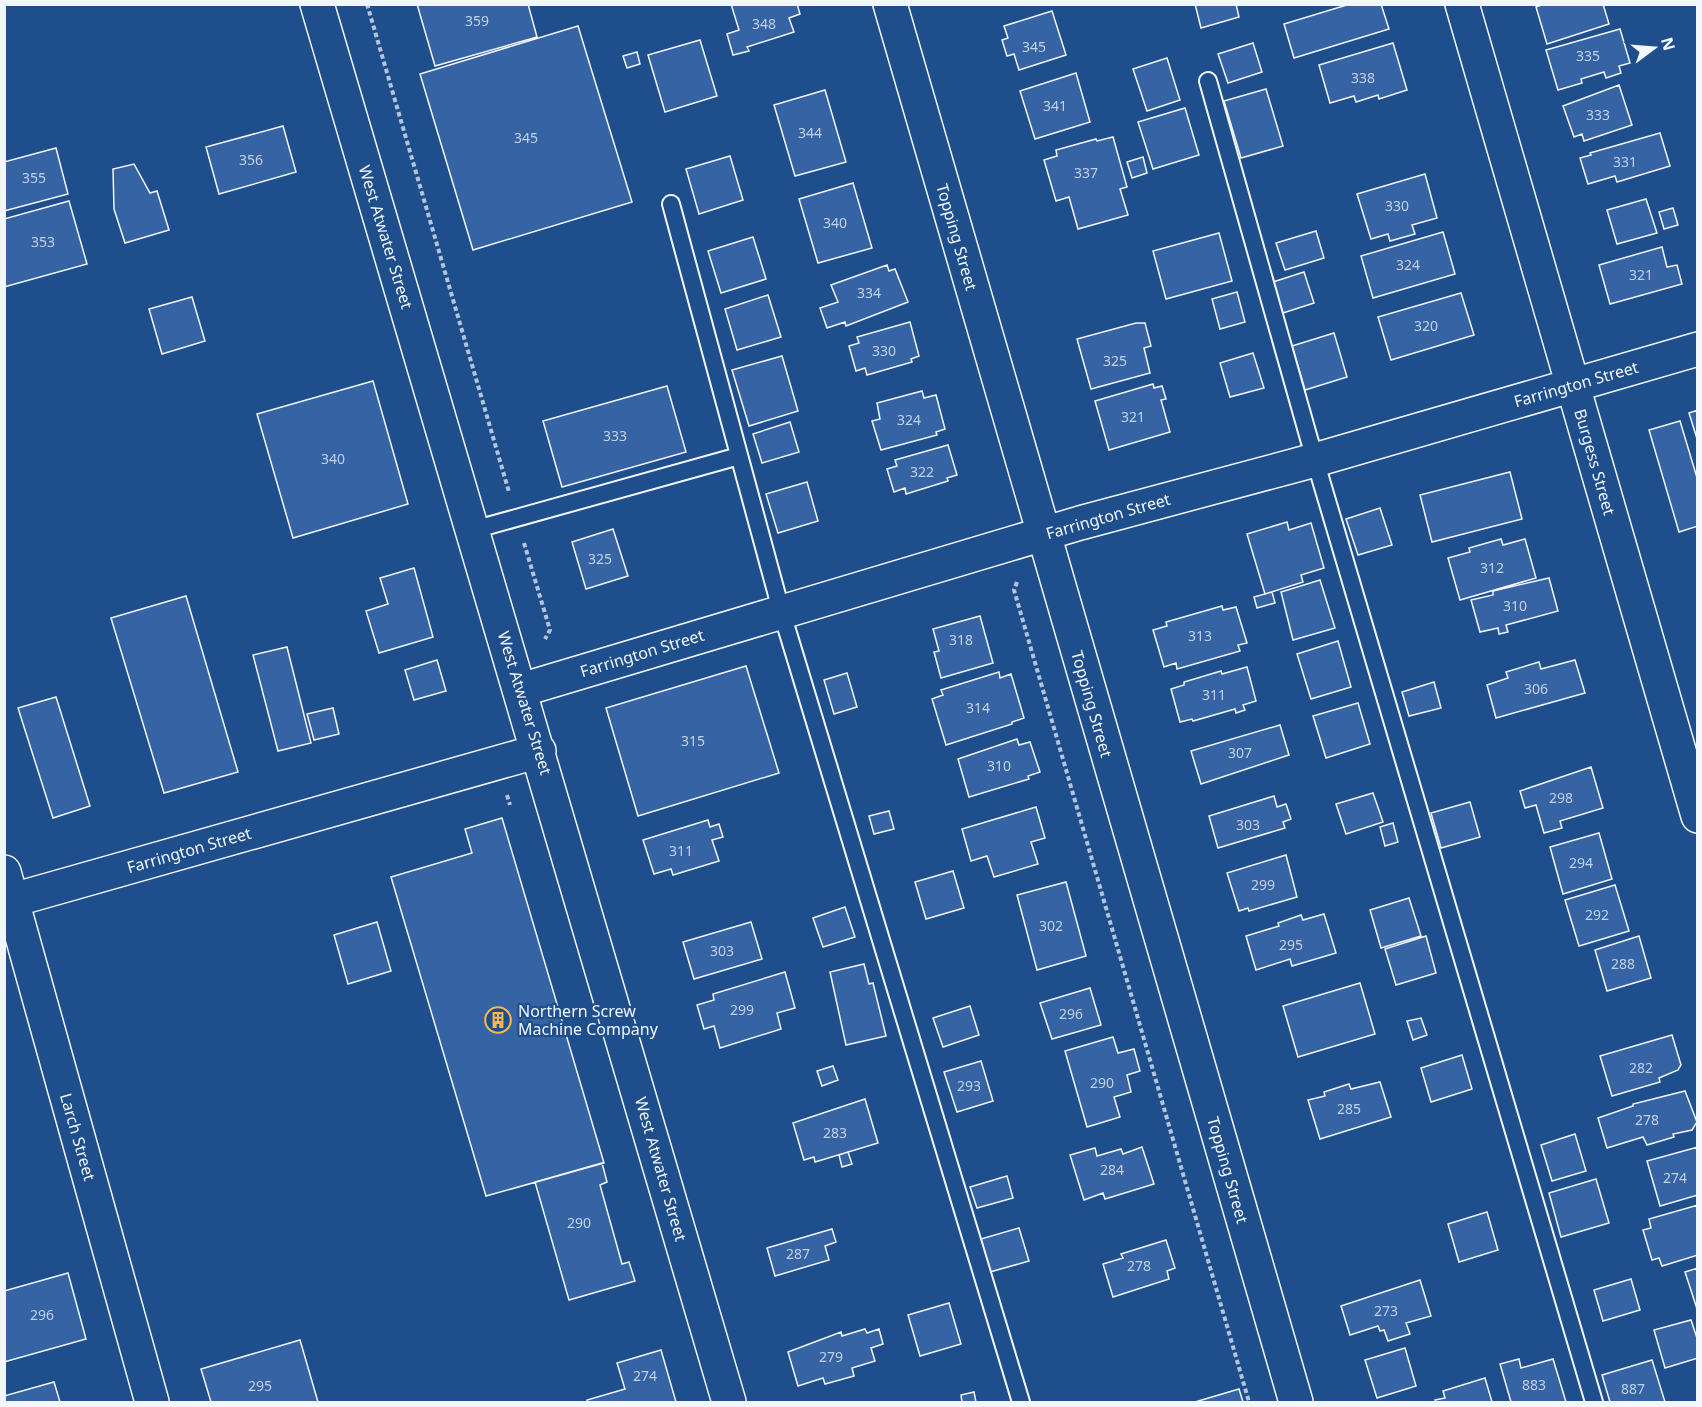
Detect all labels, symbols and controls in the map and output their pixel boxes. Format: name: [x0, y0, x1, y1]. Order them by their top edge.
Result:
house number: 359: [465, 11, 489, 30]
house number: 348: [752, 14, 776, 33]
north arrow: [1624, 18, 1684, 78]
text: N: [1656, 35, 1681, 53]
house number: 345: [1022, 37, 1046, 56]
house number: 335: [1576, 46, 1600, 65]
house number: 338: [1351, 68, 1375, 87]
house number: 341: [1043, 96, 1067, 115]
house number: 333: [1586, 105, 1610, 124]
house number: 344: [798, 123, 822, 142]
house number: 345: [514, 128, 538, 147]
house number: 356: [239, 150, 263, 169]
house number: 331: [1613, 152, 1637, 171]
street label: West Atwater Street: [354, 163, 418, 312]
house number: 337: [1074, 163, 1098, 182]
house number: 355: [22, 168, 46, 187]
street label: Topping Street: [931, 181, 983, 293]
house number: 330: [1385, 196, 1409, 215]
house number: 340: [823, 213, 847, 232]
house number: 353: [31, 232, 55, 251]
house number: 324: [1396, 255, 1420, 274]
house number: 321: [1629, 265, 1653, 284]
house number: 334: [857, 283, 881, 302]
house number: 320: [1414, 316, 1438, 335]
house number: 330: [872, 341, 896, 360]
house number: 325: [1103, 351, 1127, 370]
street label: Farrington Street: [1511, 356, 1641, 412]
street label: Burgess Street: [1569, 406, 1621, 518]
house number: 321: [1121, 407, 1145, 426]
house number: 324: [897, 410, 921, 429]
house number: 333: [603, 426, 627, 445]
house number: 340: [321, 449, 345, 468]
house number: 322: [910, 462, 934, 481]
street label: Farrington Street: [1043, 488, 1173, 544]
house number: 325: [588, 549, 612, 568]
house number: 312: [1480, 558, 1504, 577]
house number: 310: [1503, 596, 1527, 615]
street label: Farrington Street: [577, 624, 707, 682]
house number: 313: [1188, 626, 1212, 645]
street label: West Atwater Street: [493, 629, 557, 778]
house number: 318: [949, 630, 973, 649]
street label: Topping Street: [1066, 648, 1118, 760]
house number: 306: [1524, 679, 1548, 698]
house number: 311: [1202, 685, 1226, 704]
house number: 314: [966, 698, 990, 717]
house number: 315: [681, 731, 705, 750]
house number: 307: [1228, 743, 1252, 762]
house number: 310: [987, 756, 1011, 775]
house number: 298: [1549, 788, 1573, 807]
house number: 303: [1236, 815, 1260, 834]
street label: Farrington Street: [124, 822, 254, 878]
house number: 311: [669, 841, 693, 860]
house number: 294: [1569, 853, 1593, 872]
house number: 299: [1251, 875, 1275, 894]
house number: 292: [1585, 905, 1609, 924]
house number: 302: [1039, 916, 1063, 935]
house number: 295: [1279, 935, 1303, 954]
house number: 303: [710, 941, 734, 960]
house number: 288: [1611, 954, 1635, 973]
place label: Northern Screw Machine Company: [518, 1000, 659, 1040]
house number: 299: [730, 1000, 754, 1019]
house number: 296: [1059, 1004, 1083, 1023]
building icon: Northern Screw Machine Company: [483, 1005, 513, 1035]
house number: 282: [1629, 1058, 1653, 1077]
house number: 290: [1090, 1073, 1114, 1092]
house number: 293: [957, 1076, 981, 1095]
street label: Larch Street: [55, 1091, 101, 1184]
street label: West Atwater Street: [630, 1094, 692, 1244]
house number: 285: [1337, 1099, 1361, 1118]
house number: 278: [1635, 1110, 1659, 1129]
street label: Topping Street: [1202, 1114, 1254, 1226]
house number: 283: [823, 1123, 847, 1142]
house number: 284: [1100, 1160, 1124, 1179]
house number: 274: [1663, 1168, 1687, 1187]
house number: 290: [567, 1213, 591, 1232]
house number: 287: [786, 1244, 810, 1263]
house number: 278: [1127, 1256, 1151, 1275]
house number: 273: [1374, 1301, 1398, 1320]
house number: 296: [30, 1305, 54, 1324]
house number: 279: [819, 1347, 843, 1366]
house number: 274: [633, 1366, 657, 1385]
house number: 883: [1522, 1375, 1546, 1394]
house number: 295: [248, 1376, 272, 1395]
house number: 887: [1621, 1379, 1645, 1398]

